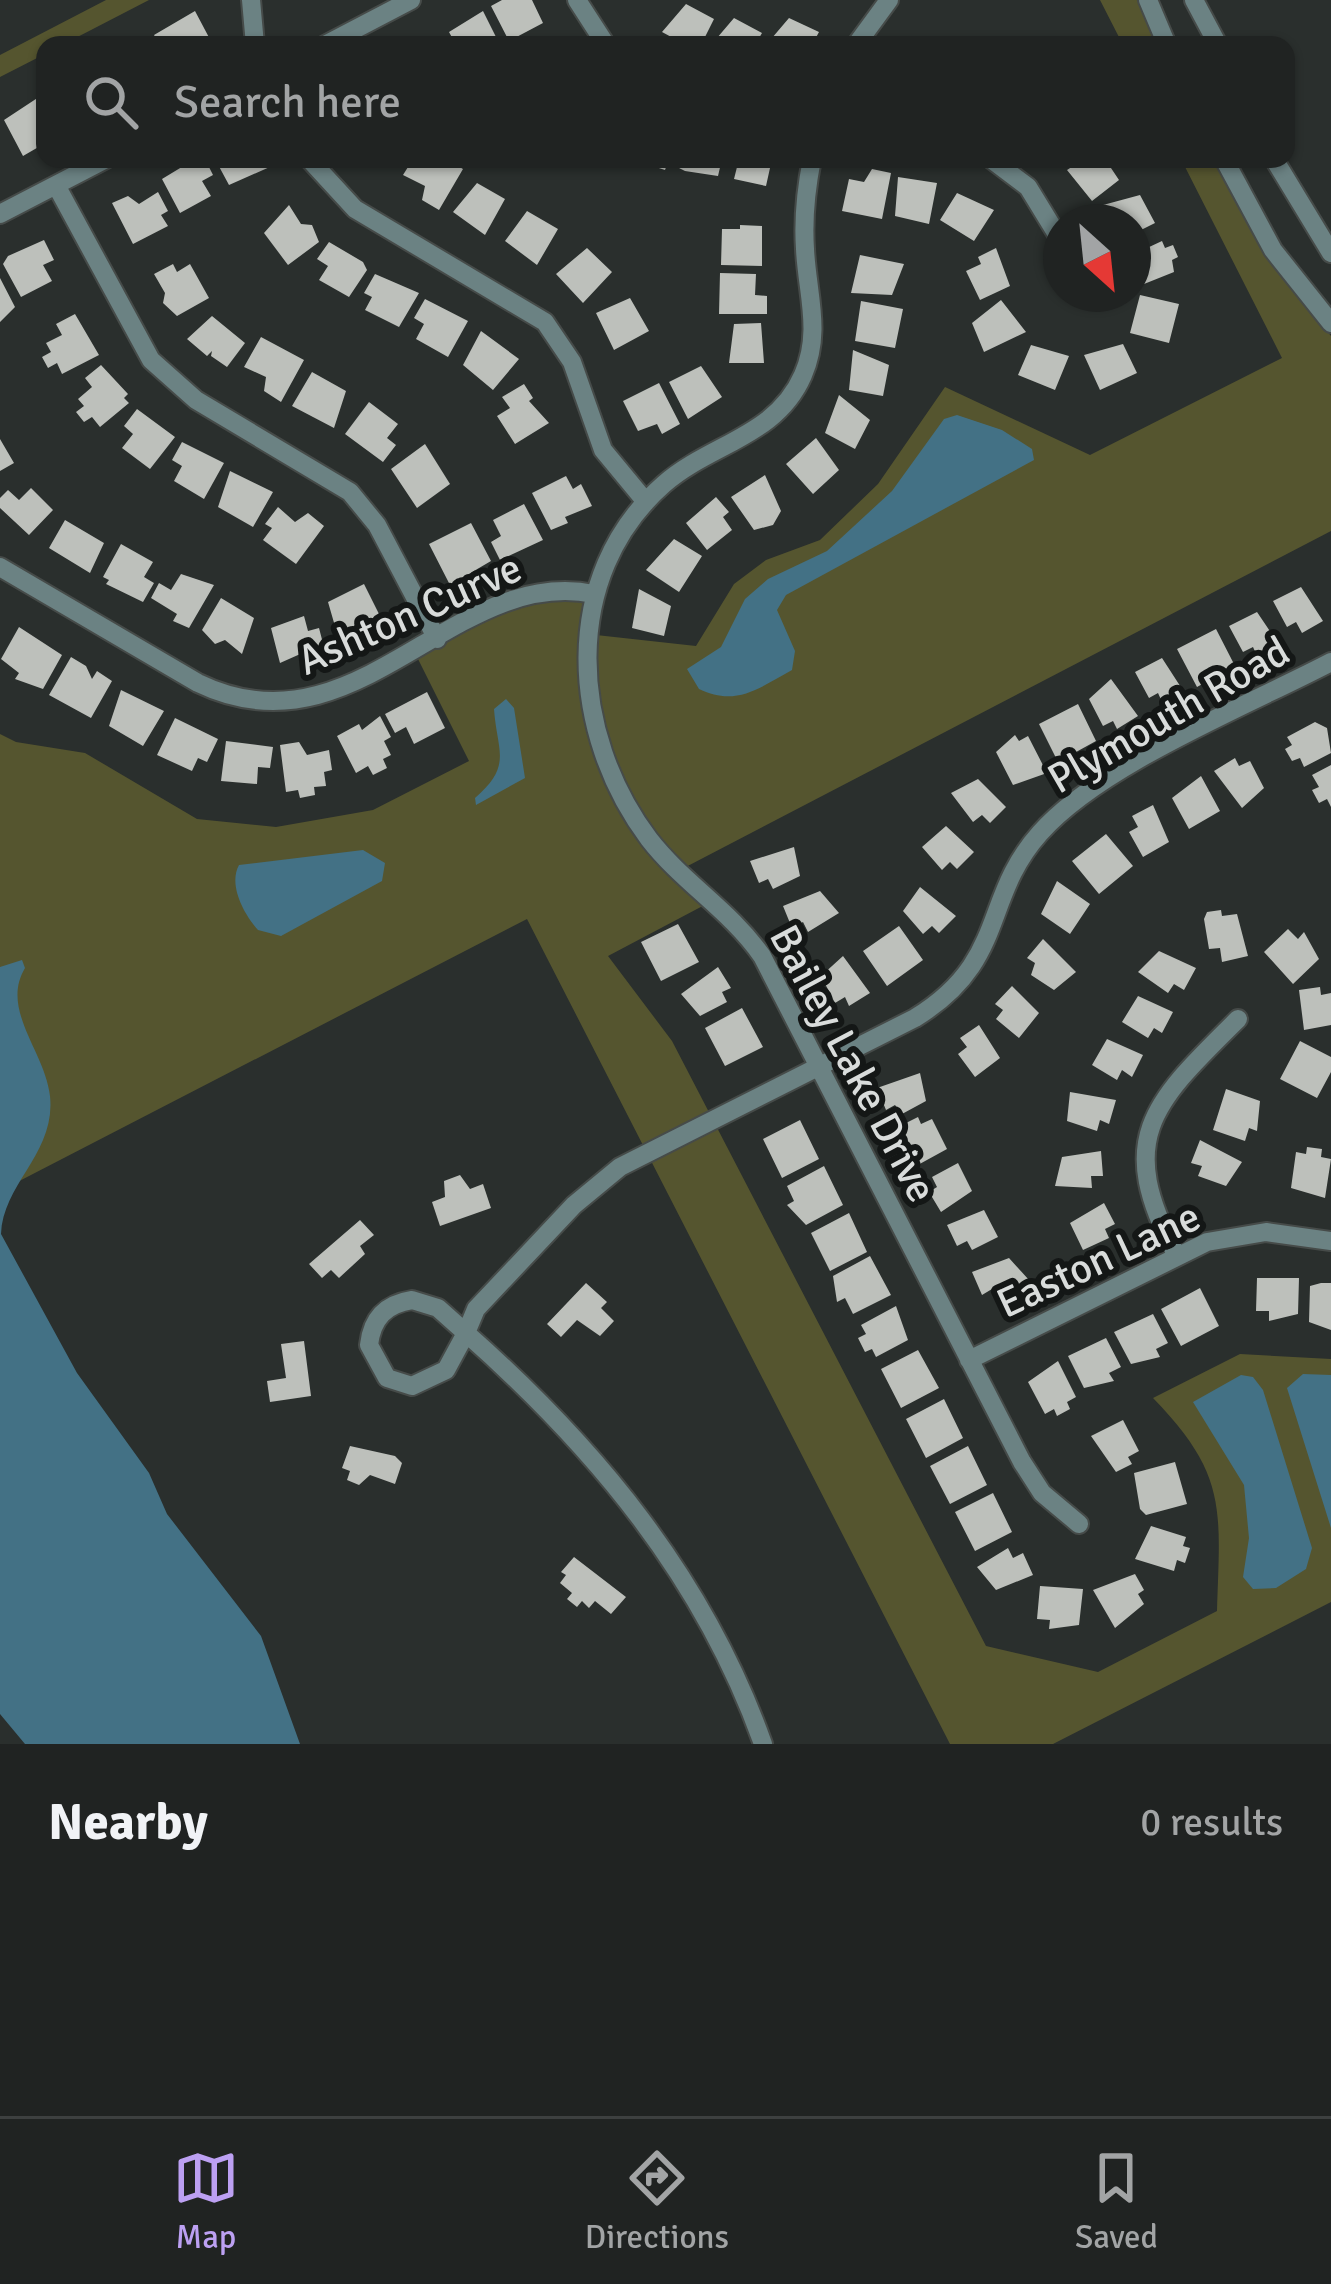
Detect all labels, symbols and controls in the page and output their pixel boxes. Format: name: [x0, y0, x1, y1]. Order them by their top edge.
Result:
search box: [36, 36, 1295, 168]
icon: search: [78, 69, 144, 135]
text: Search here: [174, 75, 401, 130]
north arrow: [1043, 204, 1151, 312]
street label: Ashton Curve: [290, 542, 529, 686]
street label: Plymouth Road: [1039, 626, 1299, 805]
street label: Bailey Lake Drive: [758, 916, 947, 1211]
street label: Easton Lane: [989, 1191, 1208, 1330]
text: Nearby: [48, 1791, 208, 1854]
text: 0 results: [1140, 1798, 1283, 1846]
tab: Map: [173, 2145, 239, 2258]
tab: Directions: [585, 2145, 729, 2258]
tab: Saved: [1075, 2145, 1158, 2258]

